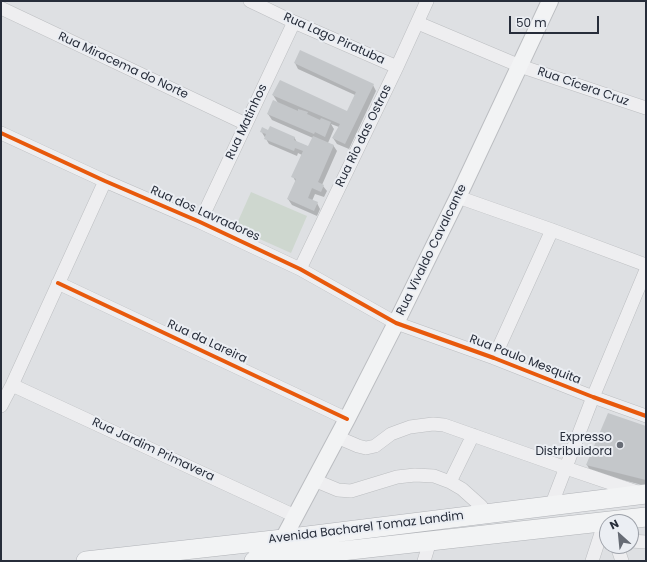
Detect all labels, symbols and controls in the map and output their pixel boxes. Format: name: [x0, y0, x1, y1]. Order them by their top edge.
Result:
scale bar: [511, 8, 601, 34]
street label: Rua Lago Piratuba: [281, 10, 387, 68]
text: 50 m: [516, 14, 547, 31]
street label: Rua Miracema do Norte: [56, 29, 190, 103]
street label: Rua Cícera Cruz: [535, 65, 631, 109]
street label: Rua Matinhos: [223, 82, 271, 162]
street label: Rua Rio das Ostras: [333, 82, 395, 190]
street label: Rua Vivaldo Cavalcante: [394, 182, 470, 318]
street label: Rua dos Lavradores: [148, 183, 262, 245]
street label: Rua da Lareira: [165, 317, 249, 367]
street label: Rua Paulo Mesquita: [467, 332, 583, 388]
street label: Rua Jardim Primavera: [89, 415, 217, 485]
place label: Expresso Distribuidora: [535, 431, 612, 459]
marker: Expresso Distribuidora: [615, 440, 625, 450]
street label: Avenida Bacharel Tomaz Landim: [268, 509, 464, 547]
north arrow: [599, 514, 639, 554]
text: N: [607, 515, 621, 533]

